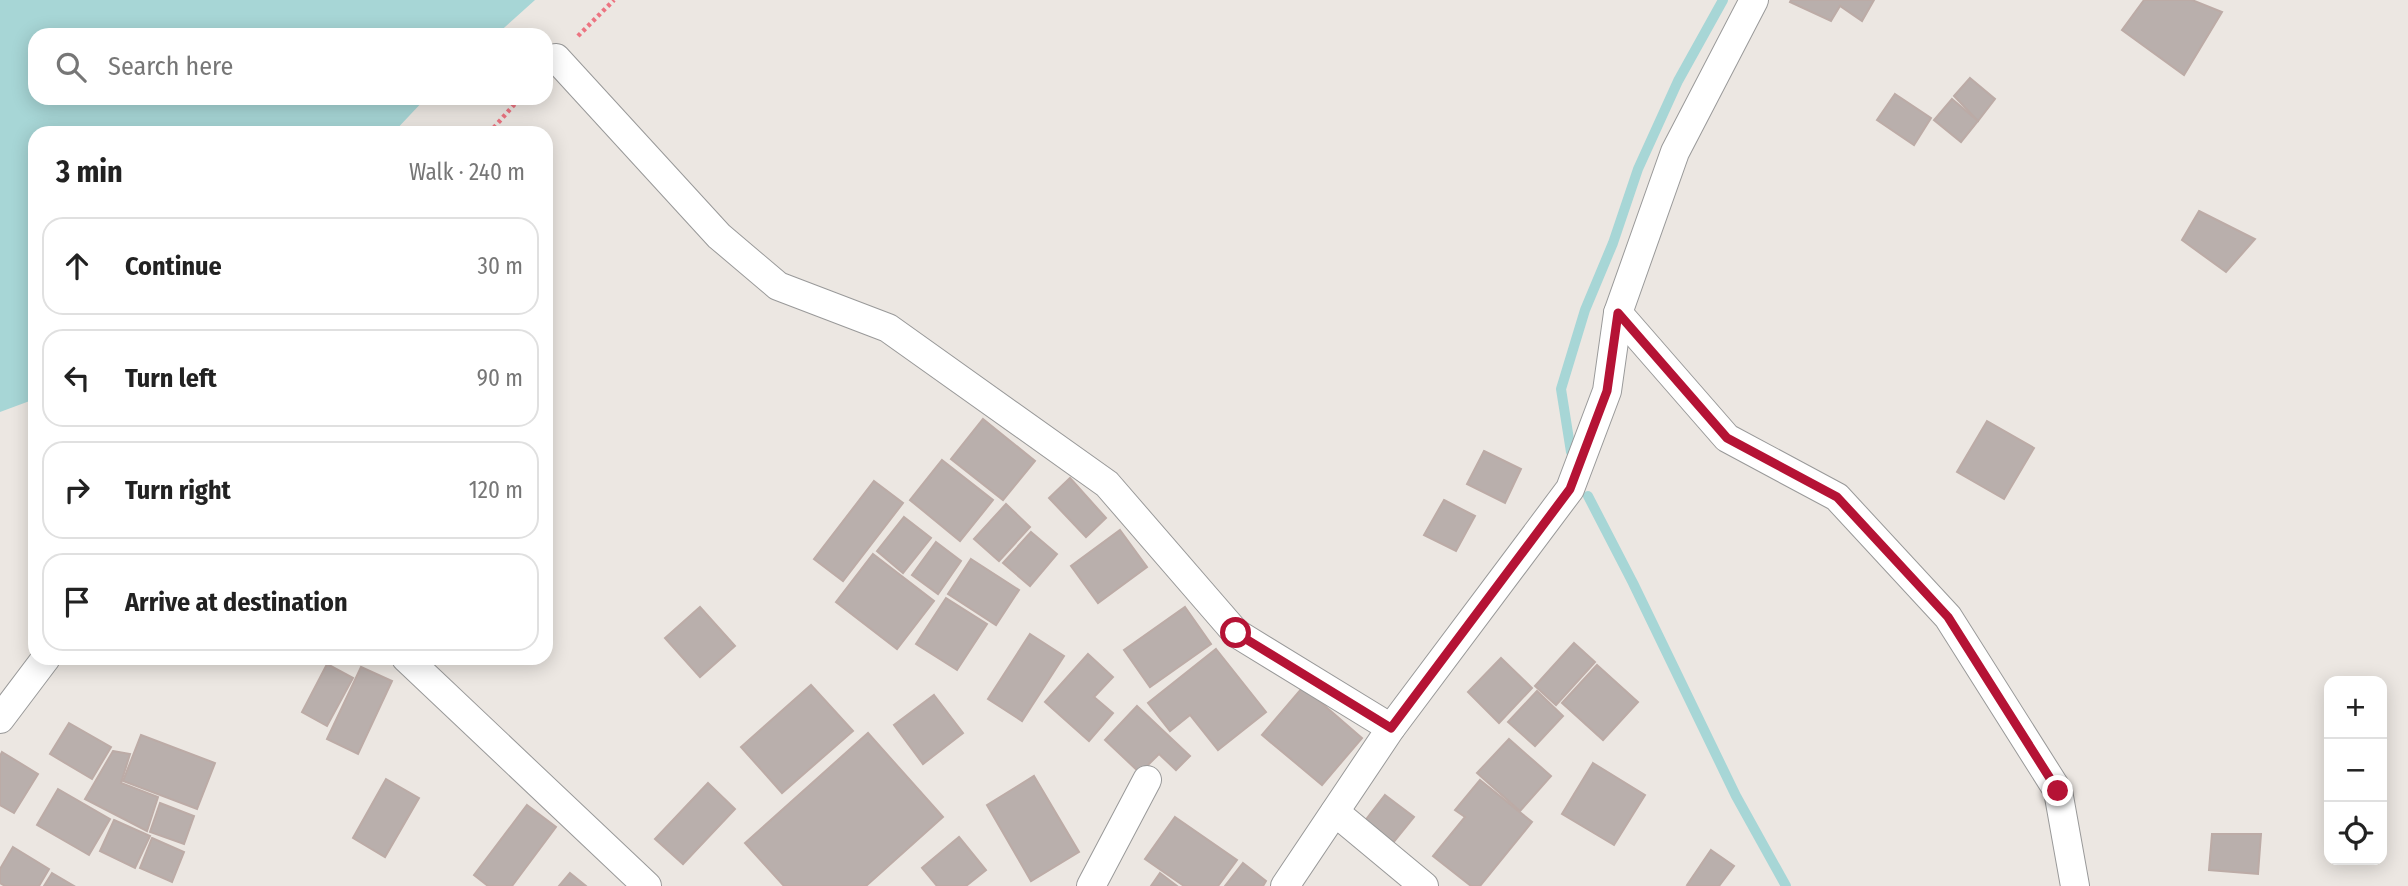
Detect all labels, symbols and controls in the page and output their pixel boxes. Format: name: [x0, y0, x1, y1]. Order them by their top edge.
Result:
search box: [28, 28, 553, 105]
icon: search: [52, 48, 90, 86]
text: Search here: [108, 51, 233, 82]
text: 3 min: [56, 154, 123, 190]
text: Walk · 240 m: [409, 158, 525, 186]
icon: ahead: [58, 247, 96, 285]
text: Continue: [125, 251, 222, 282]
text: 30 m: [478, 252, 523, 280]
icon: left: [58, 359, 96, 397]
text: Turn left: [125, 363, 217, 394]
text: 90 m: [477, 364, 523, 392]
icon: right: [58, 471, 96, 509]
text: Turn right: [125, 475, 231, 506]
text: 120 m: [469, 476, 523, 504]
icon: arrive: [58, 583, 96, 621]
text: Arrive at destination: [125, 587, 348, 618]
route start: [1220, 617, 1251, 648]
map controls: [2324, 676, 2387, 865]
button: +: [2324, 676, 2387, 739]
button: −: [2324, 739, 2387, 802]
route end: [2042, 775, 2073, 806]
button: locate: [2324, 802, 2387, 865]

